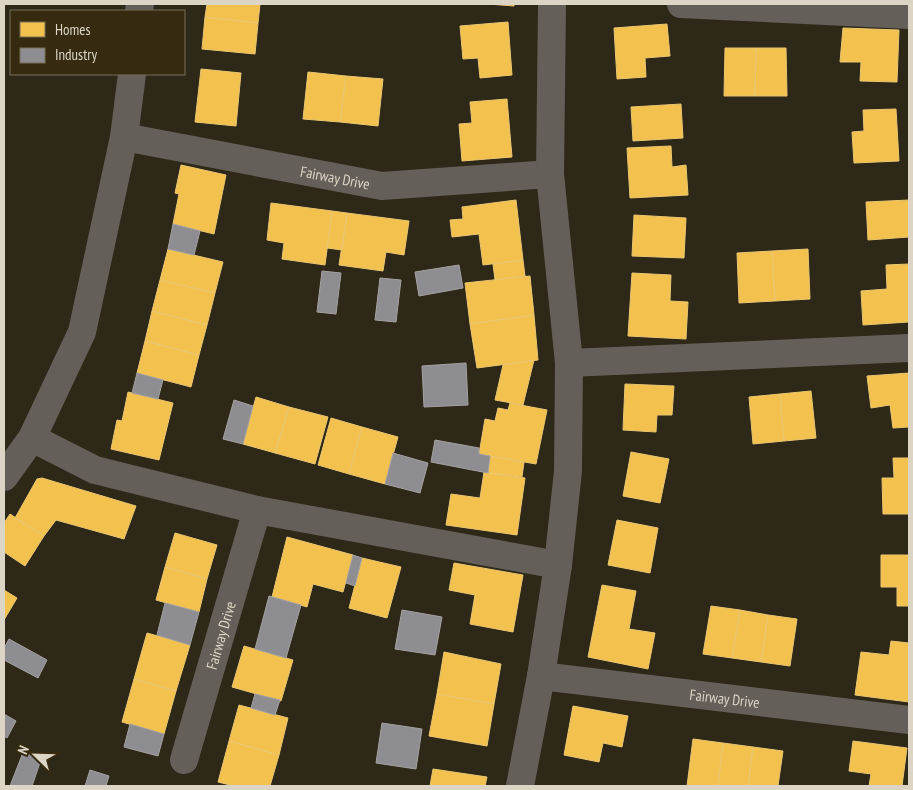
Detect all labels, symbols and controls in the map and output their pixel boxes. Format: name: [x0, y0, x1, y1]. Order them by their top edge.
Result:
legend: [10, 10, 185, 75]
text: Homes: [55, 20, 91, 39]
text: Industry: [55, 45, 97, 64]
street label: Fairway Drive: [299, 161, 371, 193]
street label: Fairway Drive: [201, 599, 239, 672]
street label: Fairway Drive: [689, 684, 761, 712]
north arrow: [10, 730, 60, 780]
text: N: [13, 743, 33, 757]

